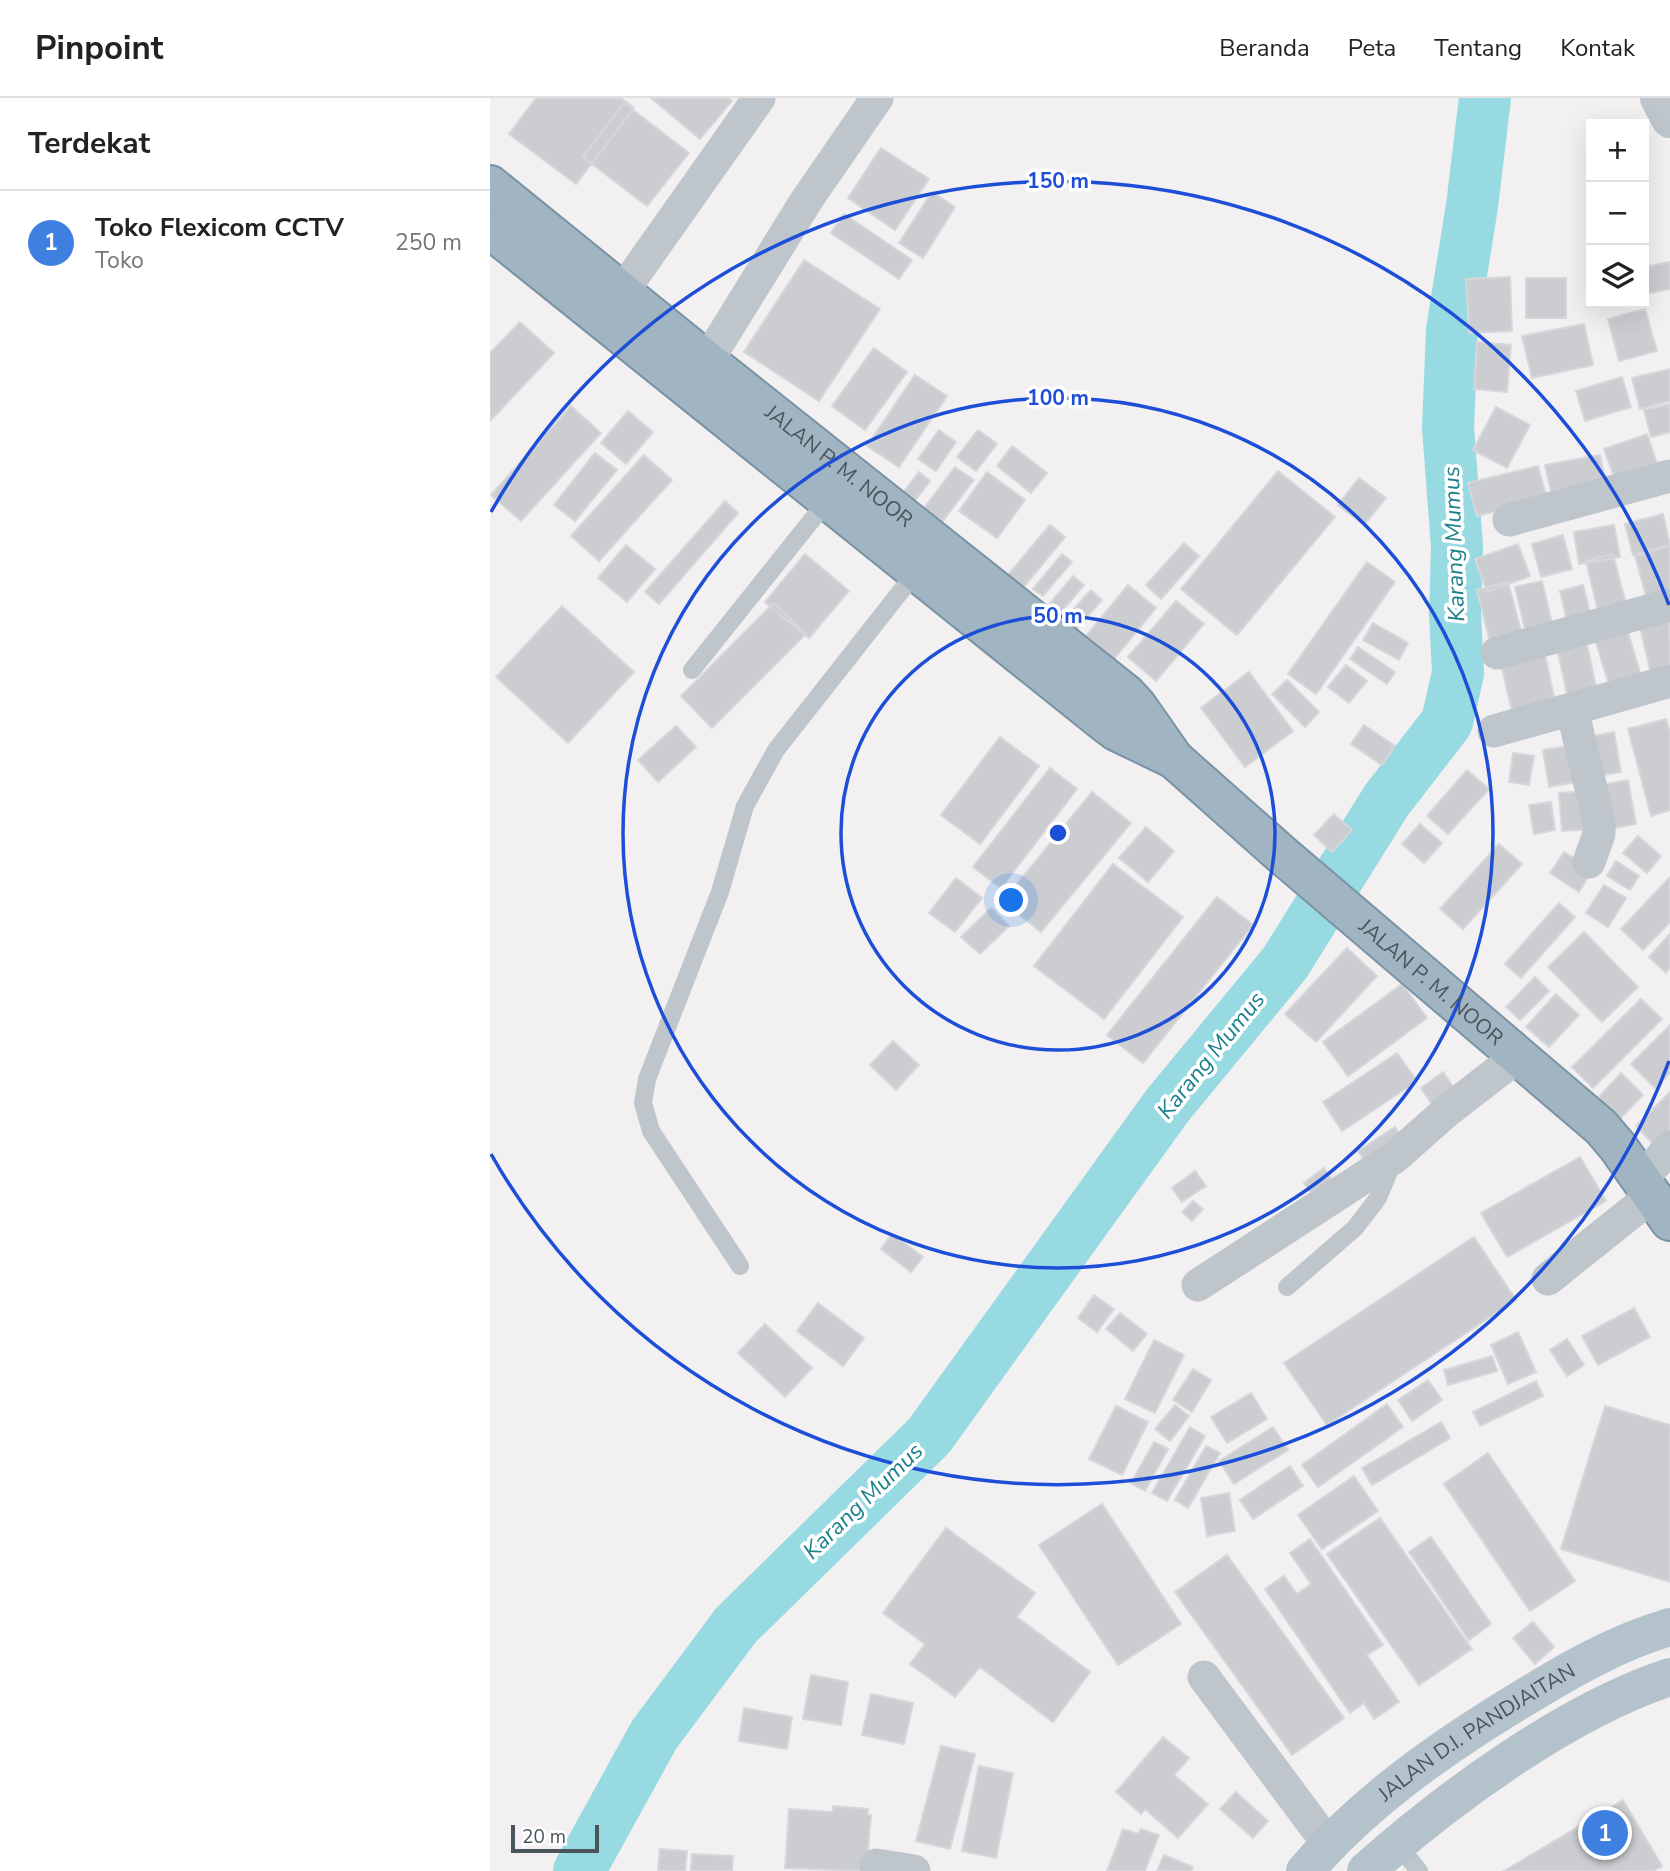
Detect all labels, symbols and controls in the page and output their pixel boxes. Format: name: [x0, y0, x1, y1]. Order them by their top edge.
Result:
text: Pinpoint: [35, 26, 163, 71]
text: Beranda: [1219, 32, 1310, 64]
text: Peta: [1348, 32, 1396, 64]
text: Tentang: [1434, 32, 1522, 64]
text: Kontak: [1560, 32, 1635, 64]
map controls: [1586, 119, 1649, 308]
button: +: [1586, 119, 1649, 182]
text: Terdekat: [28, 123, 150, 164]
text: 150 m: [1027, 167, 1089, 195]
button: −: [1586, 182, 1649, 245]
text: Toko Flexicom CCTV: [95, 210, 344, 245]
text: 1: [44, 227, 58, 258]
text: 250 m: [395, 227, 462, 258]
text: Toko: [95, 245, 144, 276]
button: layers: [1586, 245, 1649, 308]
text: 100 m: [1027, 384, 1089, 412]
street label: JALAN P. M. NOOR: [758, 398, 919, 533]
water label: Karang Mumus: [1436, 466, 1472, 622]
text: 50 m: [1033, 602, 1083, 630]
centre of rings: [1046, 821, 1070, 845]
your location: [994, 883, 1028, 917]
street label: JALAN P. M. NOOR: [1352, 912, 1509, 1052]
water label: Karang Mumus: [1150, 985, 1272, 1125]
water label: Karang Mumus: [796, 1436, 930, 1566]
street label: JALAN D.I. PANDJAITAN: [1371, 1656, 1580, 1808]
pin: 1: [1582, 1807, 1628, 1859]
scale bar: [511, 1822, 598, 1854]
text: 20 m: [522, 1824, 566, 1850]

